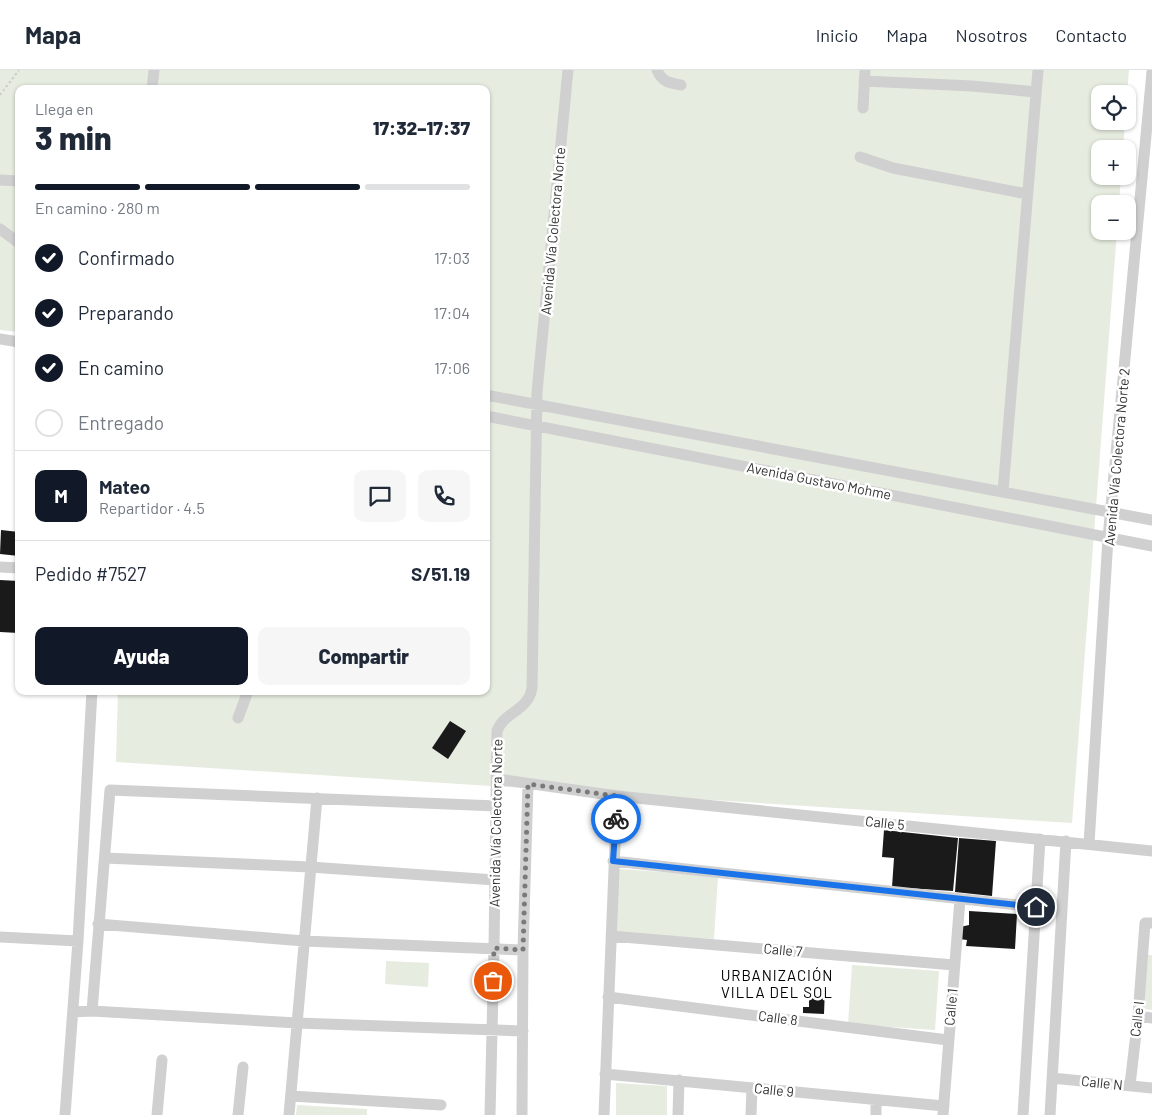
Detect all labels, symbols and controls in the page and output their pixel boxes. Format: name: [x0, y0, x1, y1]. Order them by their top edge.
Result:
text: Mapa: [25, 20, 81, 49]
text: Inicio: [816, 24, 858, 46]
text: Mapa: [886, 24, 928, 46]
text: Nosotros: [956, 24, 1027, 46]
text: Contacto: [1055, 24, 1127, 46]
map controls: [1091, 85, 1136, 240]
button: locate: [1091, 85, 1136, 130]
text: Llega en: [35, 99, 93, 118]
text: 17:32–17:37: [373, 116, 470, 139]
text: 3 min: [35, 118, 112, 156]
button: +: [1091, 140, 1136, 185]
street label: Avenida Vía Colectora Norte: [537, 146, 568, 315]
button: −: [1091, 195, 1136, 240]
text: En camino · 280 m: [35, 198, 160, 217]
icon: check: [35, 244, 63, 272]
text: Confirmado: [78, 246, 175, 269]
text: 17:03: [434, 248, 470, 267]
icon: check: [35, 299, 63, 327]
text: Preparando: [78, 301, 174, 324]
text: 17:04: [434, 303, 470, 322]
icon: check: [35, 354, 63, 382]
text: En camino: [78, 356, 164, 379]
text: 17:06: [434, 358, 470, 377]
street label: Avenida Vía Colectora Norte 2: [1100, 367, 1133, 547]
text: Entregado: [78, 411, 164, 434]
street label: Avenida Gustavo Mohme: [746, 458, 893, 503]
button: chat: [354, 470, 406, 522]
button: phone: [418, 470, 470, 522]
text: Mateo: [99, 475, 150, 498]
text: M: [54, 484, 68, 507]
text: Repartidor · 4.5: [99, 498, 205, 517]
text: Pedido #7527: [35, 562, 146, 585]
text: S/51.19: [411, 562, 470, 585]
button: Ayuda: [35, 627, 248, 685]
button: Compartir: [258, 627, 470, 685]
street label: Avenida Vía Colectora Norte: [486, 739, 505, 907]
courier: [591, 794, 641, 844]
icon: bike: [602, 805, 630, 833]
street label: Calle 5: [865, 812, 906, 833]
pin: [1015, 886, 1057, 928]
icon: home: [1022, 893, 1050, 921]
street label: Calle 7: [763, 939, 804, 960]
pin: [472, 960, 514, 1002]
district label: URBANIZACIÓN VILLA DEL SOL: [721, 966, 833, 1001]
icon: bag: [479, 967, 507, 995]
street label: Calle 1: [940, 988, 961, 1026]
street label: Calle I: [1126, 1000, 1147, 1038]
street label: Calle 8: [757, 1007, 799, 1028]
street label: Calle N: [1080, 1072, 1124, 1093]
street label: Calle 9: [753, 1079, 795, 1100]

